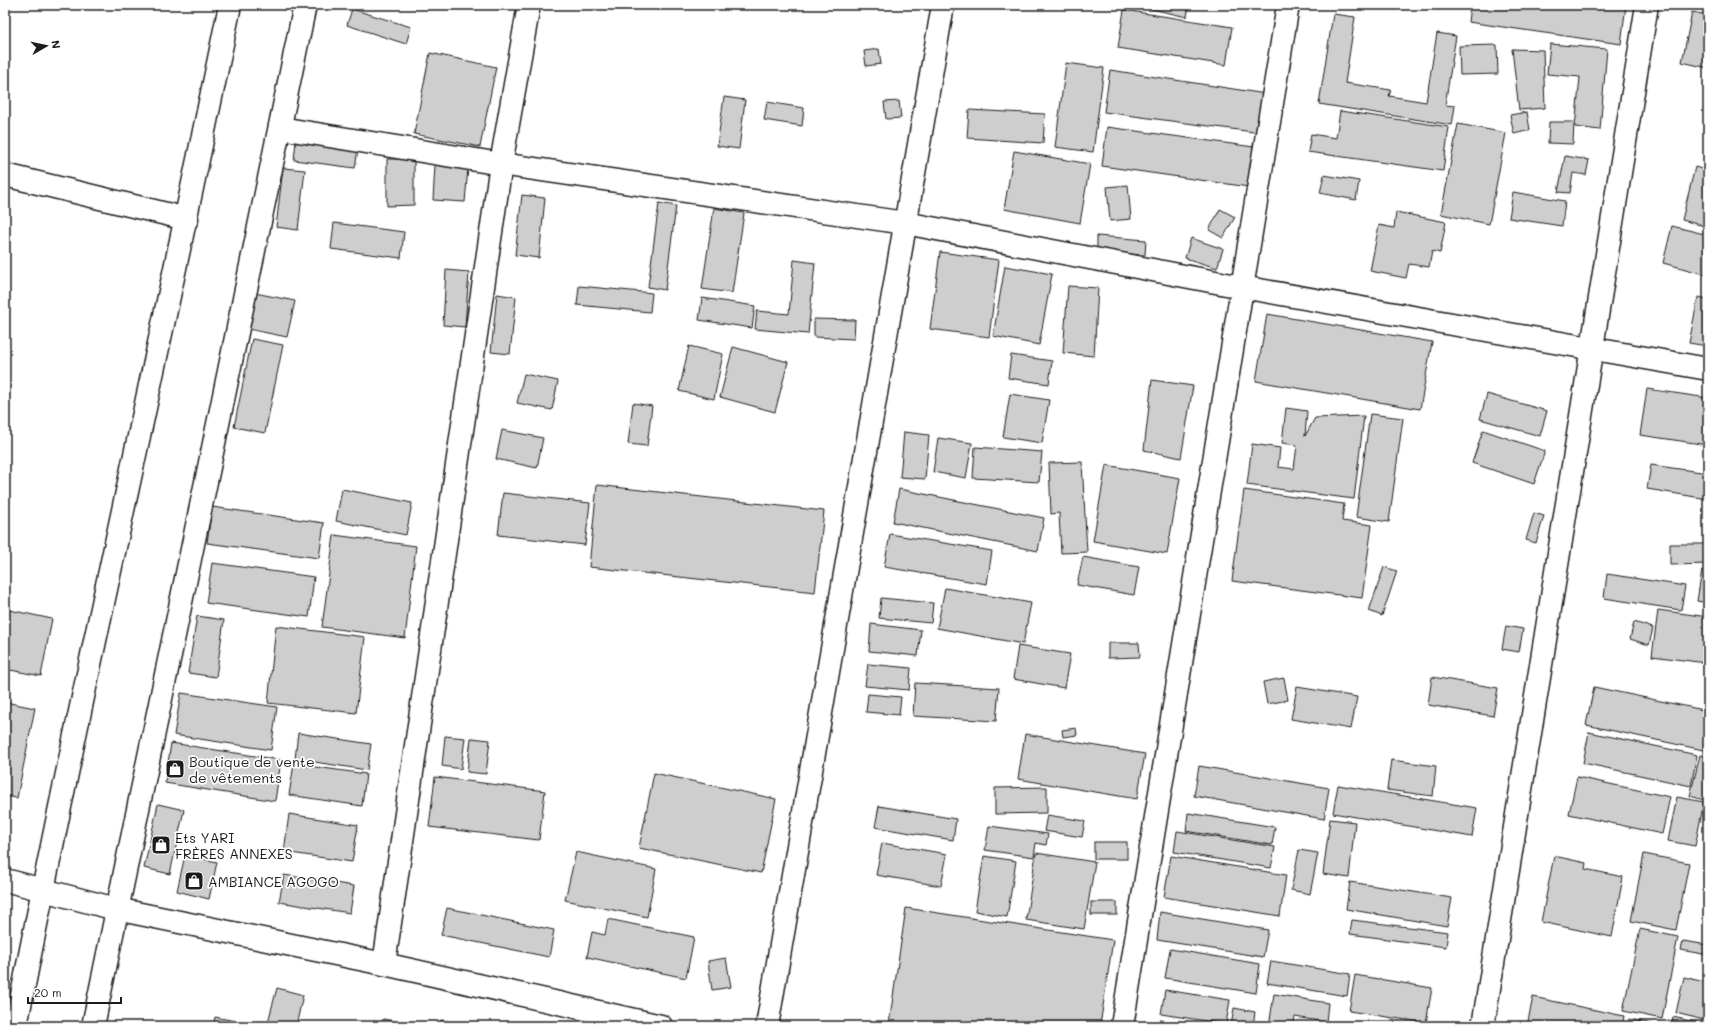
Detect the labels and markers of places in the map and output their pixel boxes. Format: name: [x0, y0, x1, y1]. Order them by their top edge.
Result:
place label: Boutique de vente de vêtements: [189, 752, 315, 787]
shop icon: Boutique de vente de vêtements: [164, 758, 186, 780]
place label: Ets YARI FRÈRES ANNEXES: [175, 828, 293, 863]
shop icon: Ets YARI FRÈRES ANNEXES: [150, 834, 172, 856]
shop icon: AMBIANCE AGOGO: [183, 870, 205, 892]
place label: AMBIANCE AGOGO: [208, 872, 339, 891]

